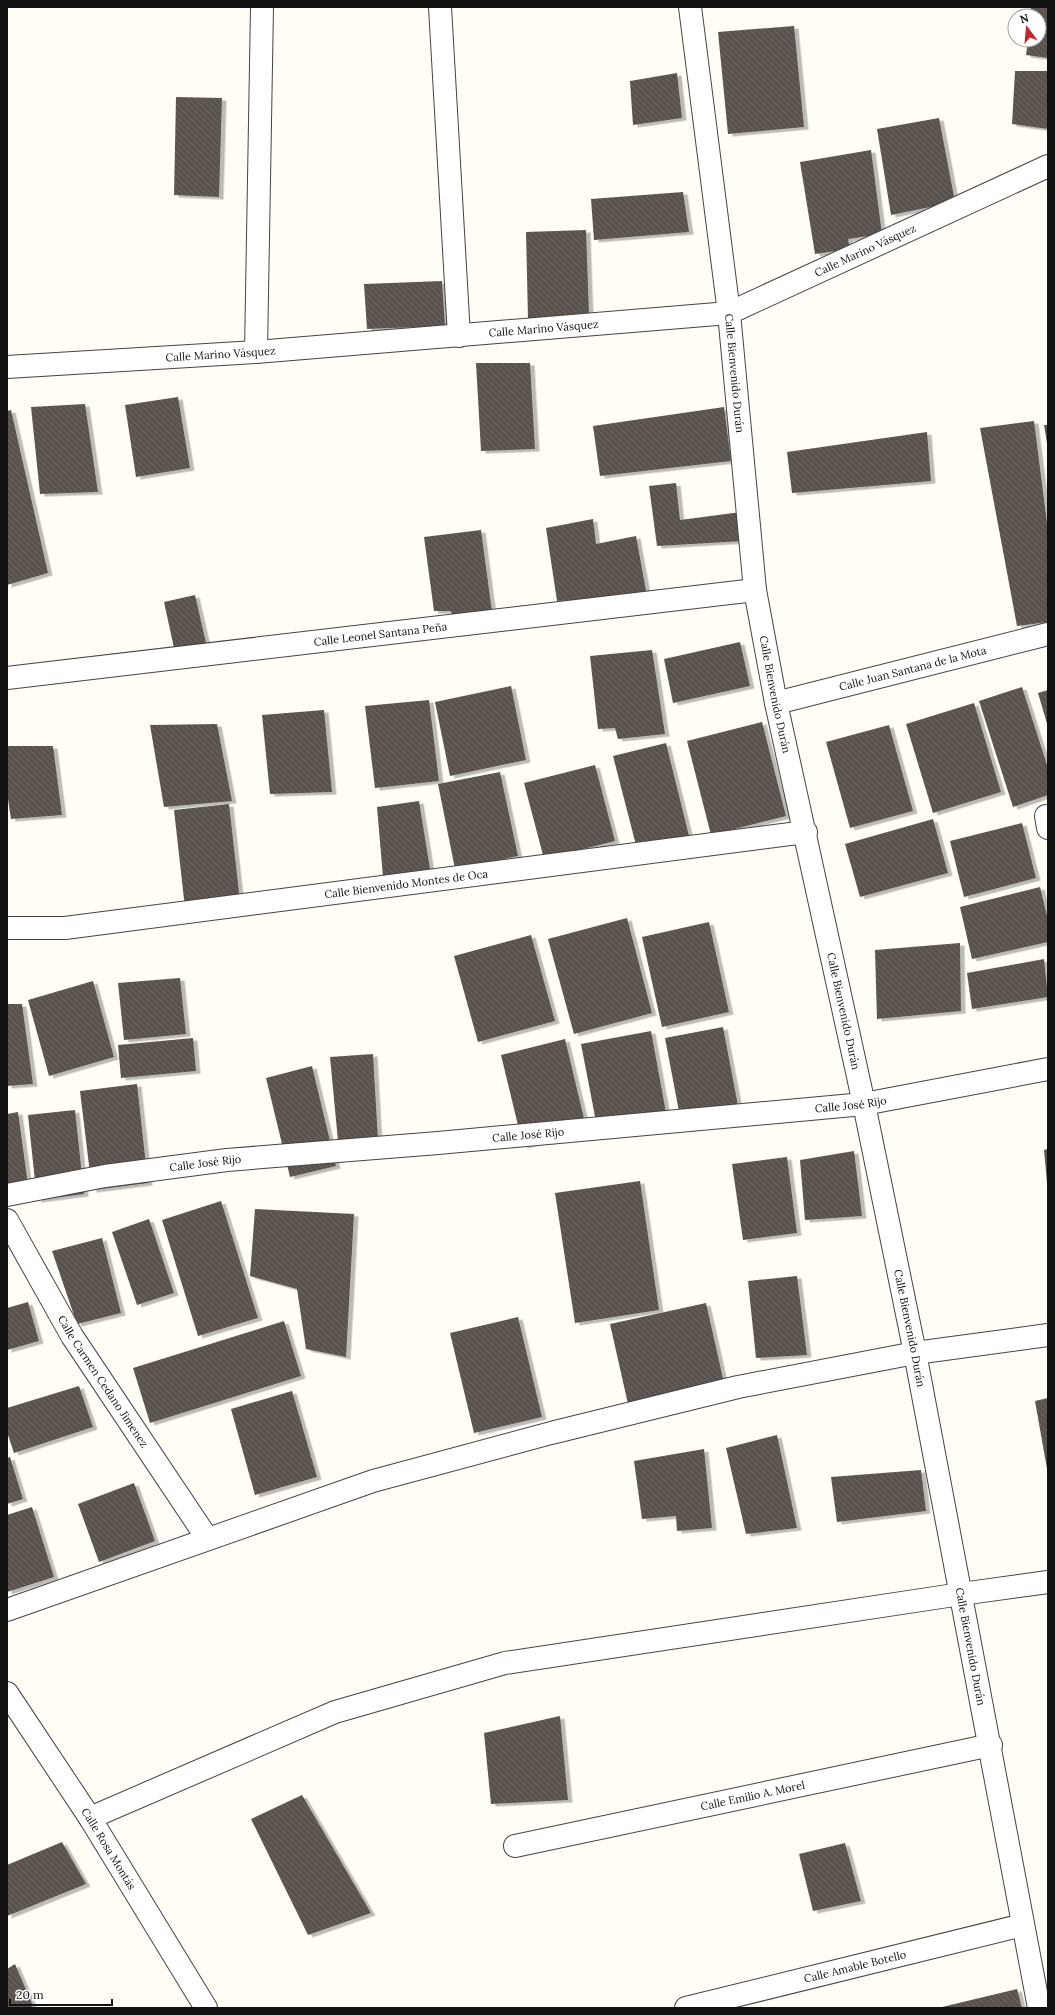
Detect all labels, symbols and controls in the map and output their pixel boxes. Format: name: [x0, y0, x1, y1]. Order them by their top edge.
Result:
north arrow: [1007, 8, 1047, 48]
text: N: [1018, 10, 1031, 26]
street label: Calle Marino Vásquez: [812, 221, 918, 280]
street label: Calle Bienvenido Durán: [722, 313, 747, 434]
street label: Calle Marino Vásquez: [488, 317, 599, 340]
street label: Calle Marino Vásquez: [165, 343, 277, 364]
street label: Calle Leonel Santana Peña: [313, 619, 448, 649]
street label: Calle Bienvenido Durán: [757, 634, 794, 755]
street label: Calle Juan Santana de la Mota: [838, 643, 988, 694]
street label: Calle Bienvenido Montes de Oca: [324, 866, 489, 901]
street label: Calle Bienvenido Durán: [824, 951, 863, 1071]
street label: Calle José Rijo: [814, 1093, 888, 1115]
street label: Calle José Rijo: [492, 1124, 565, 1145]
street label: Calle José Rijo: [169, 1152, 242, 1174]
street label: Calle Bienvenido Durán: [891, 1268, 928, 1388]
street label: Calle Carmen Cedano Jimenez: [55, 1313, 152, 1450]
street label: Calle Bienvenido Durán: [953, 1586, 989, 1707]
street label: Calle Emilio A. Morel: [699, 1778, 806, 1813]
street label: Calle Rosa Montás: [78, 1805, 139, 1892]
street label: Calle Amable Botello: [802, 1947, 908, 1986]
scale bar: [10, 1981, 112, 2007]
text: 20 m: [16, 1987, 44, 2002]

